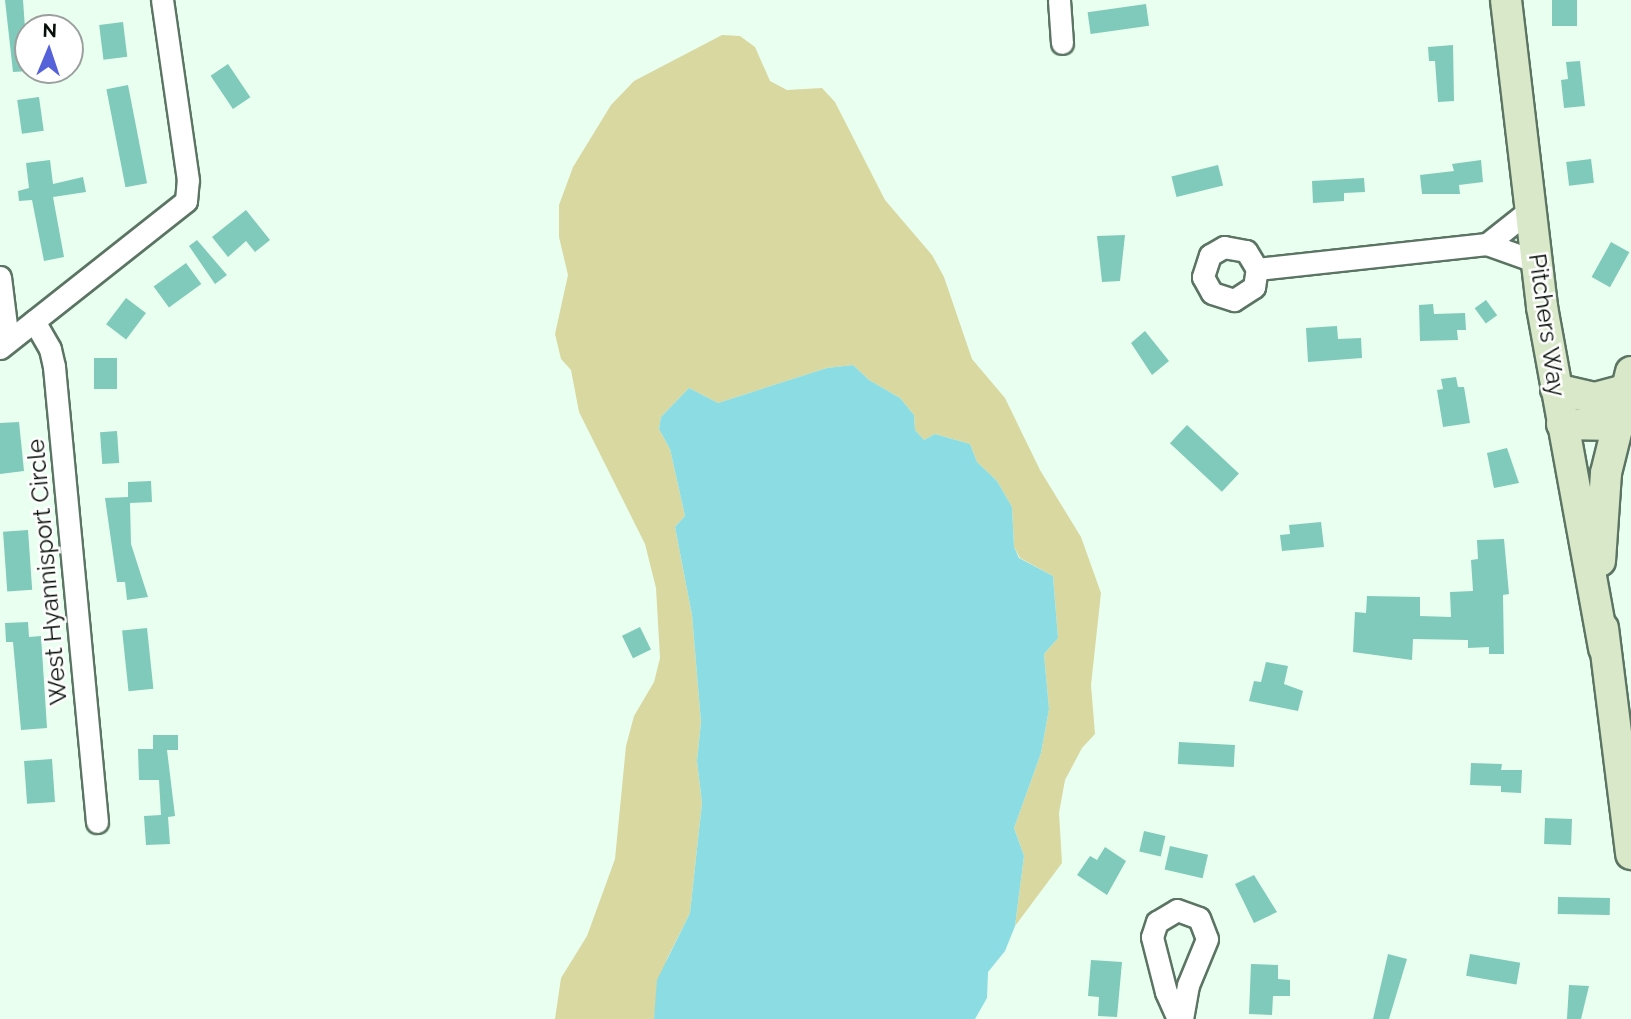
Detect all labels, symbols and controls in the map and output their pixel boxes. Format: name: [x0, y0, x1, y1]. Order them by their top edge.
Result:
north arrow: [14, 14, 84, 84]
text: N: [42, 19, 57, 41]
street label: Pitchers Way: [1523, 251, 1571, 399]
street label: West Hyannisport Circle: [21, 438, 73, 706]

